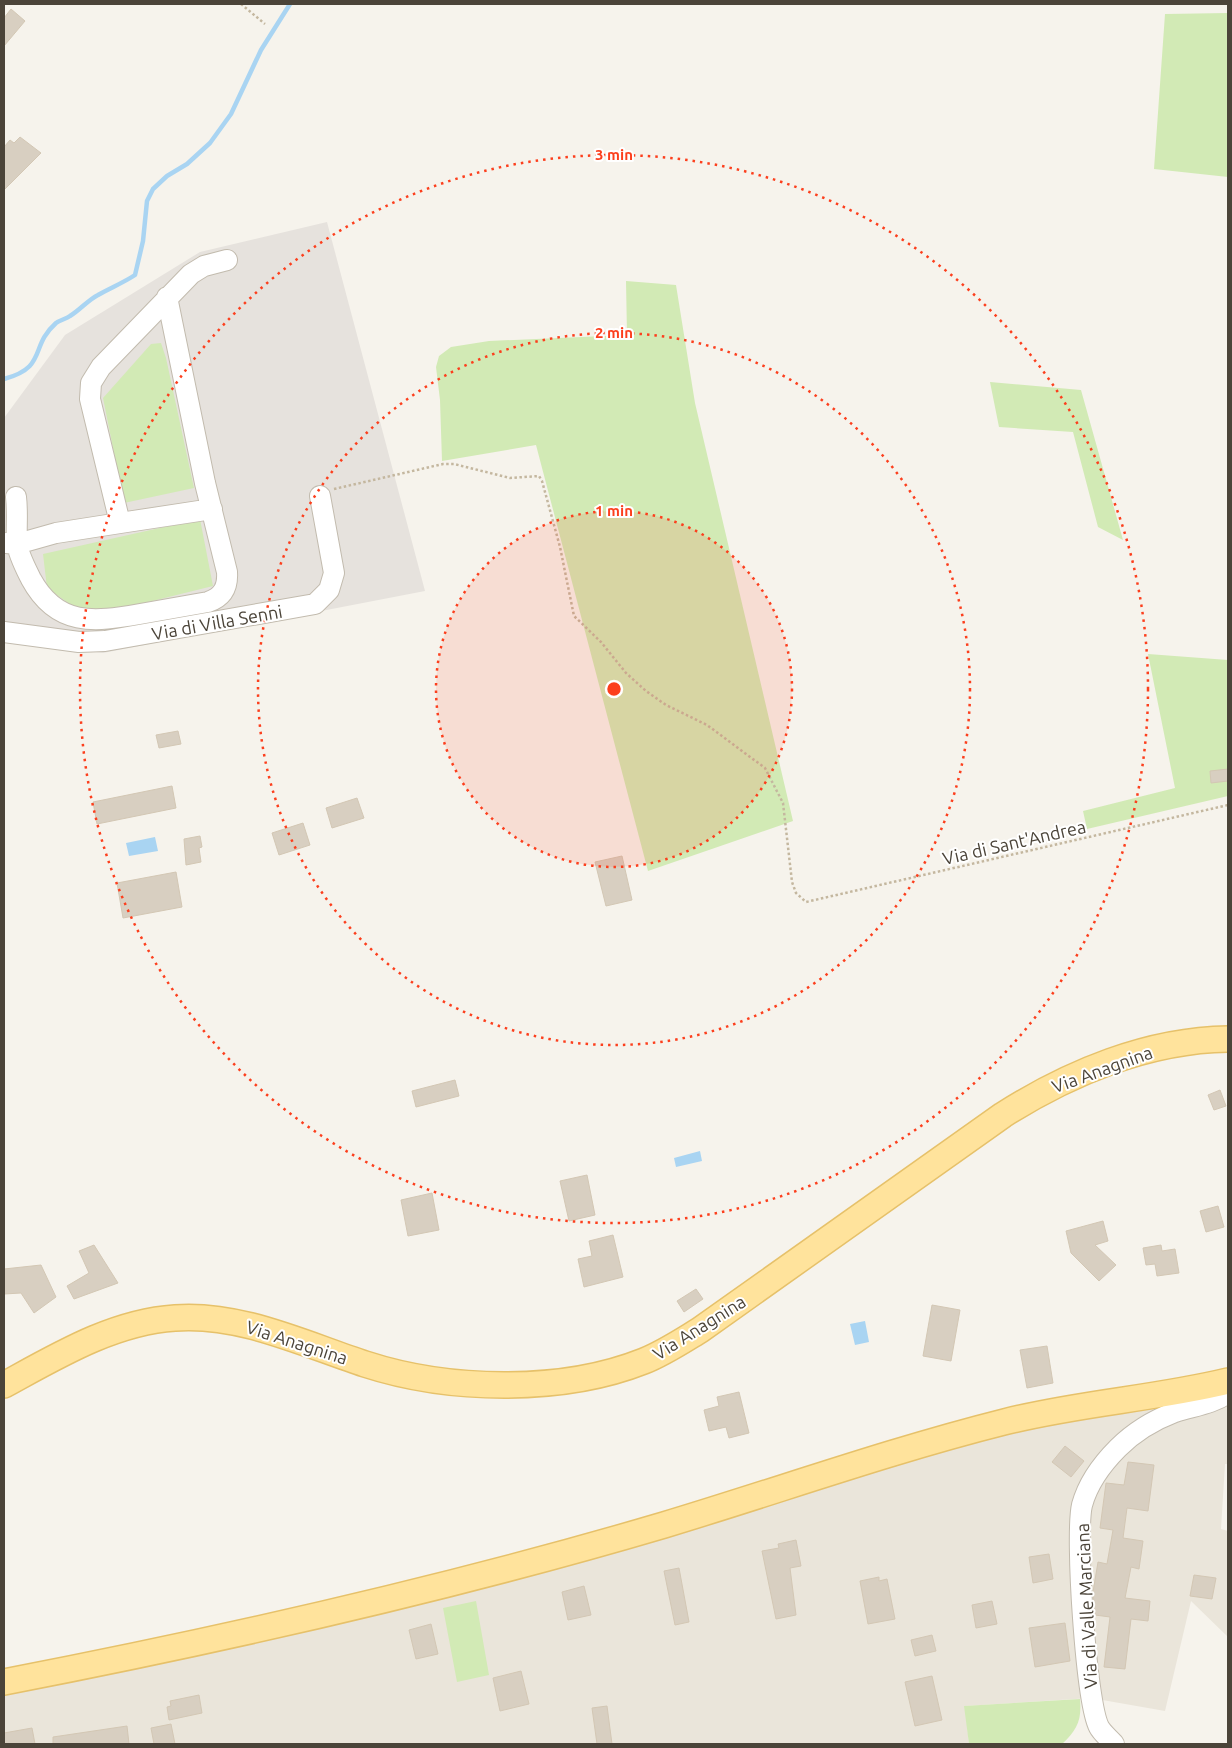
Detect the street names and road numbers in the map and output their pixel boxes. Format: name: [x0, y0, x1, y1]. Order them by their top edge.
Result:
street label: Via di Villa Senni: [150, 601, 284, 643]
street label: Via di Sant'Andrea: [940, 816, 1088, 868]
street label: Via Anagnina: [1049, 1042, 1155, 1096]
street label: Via Anagnina: [649, 1291, 749, 1363]
street label: Via Anagnina: [244, 1316, 350, 1368]
street label: Via di Valle Marciana: [1072, 1523, 1100, 1689]

